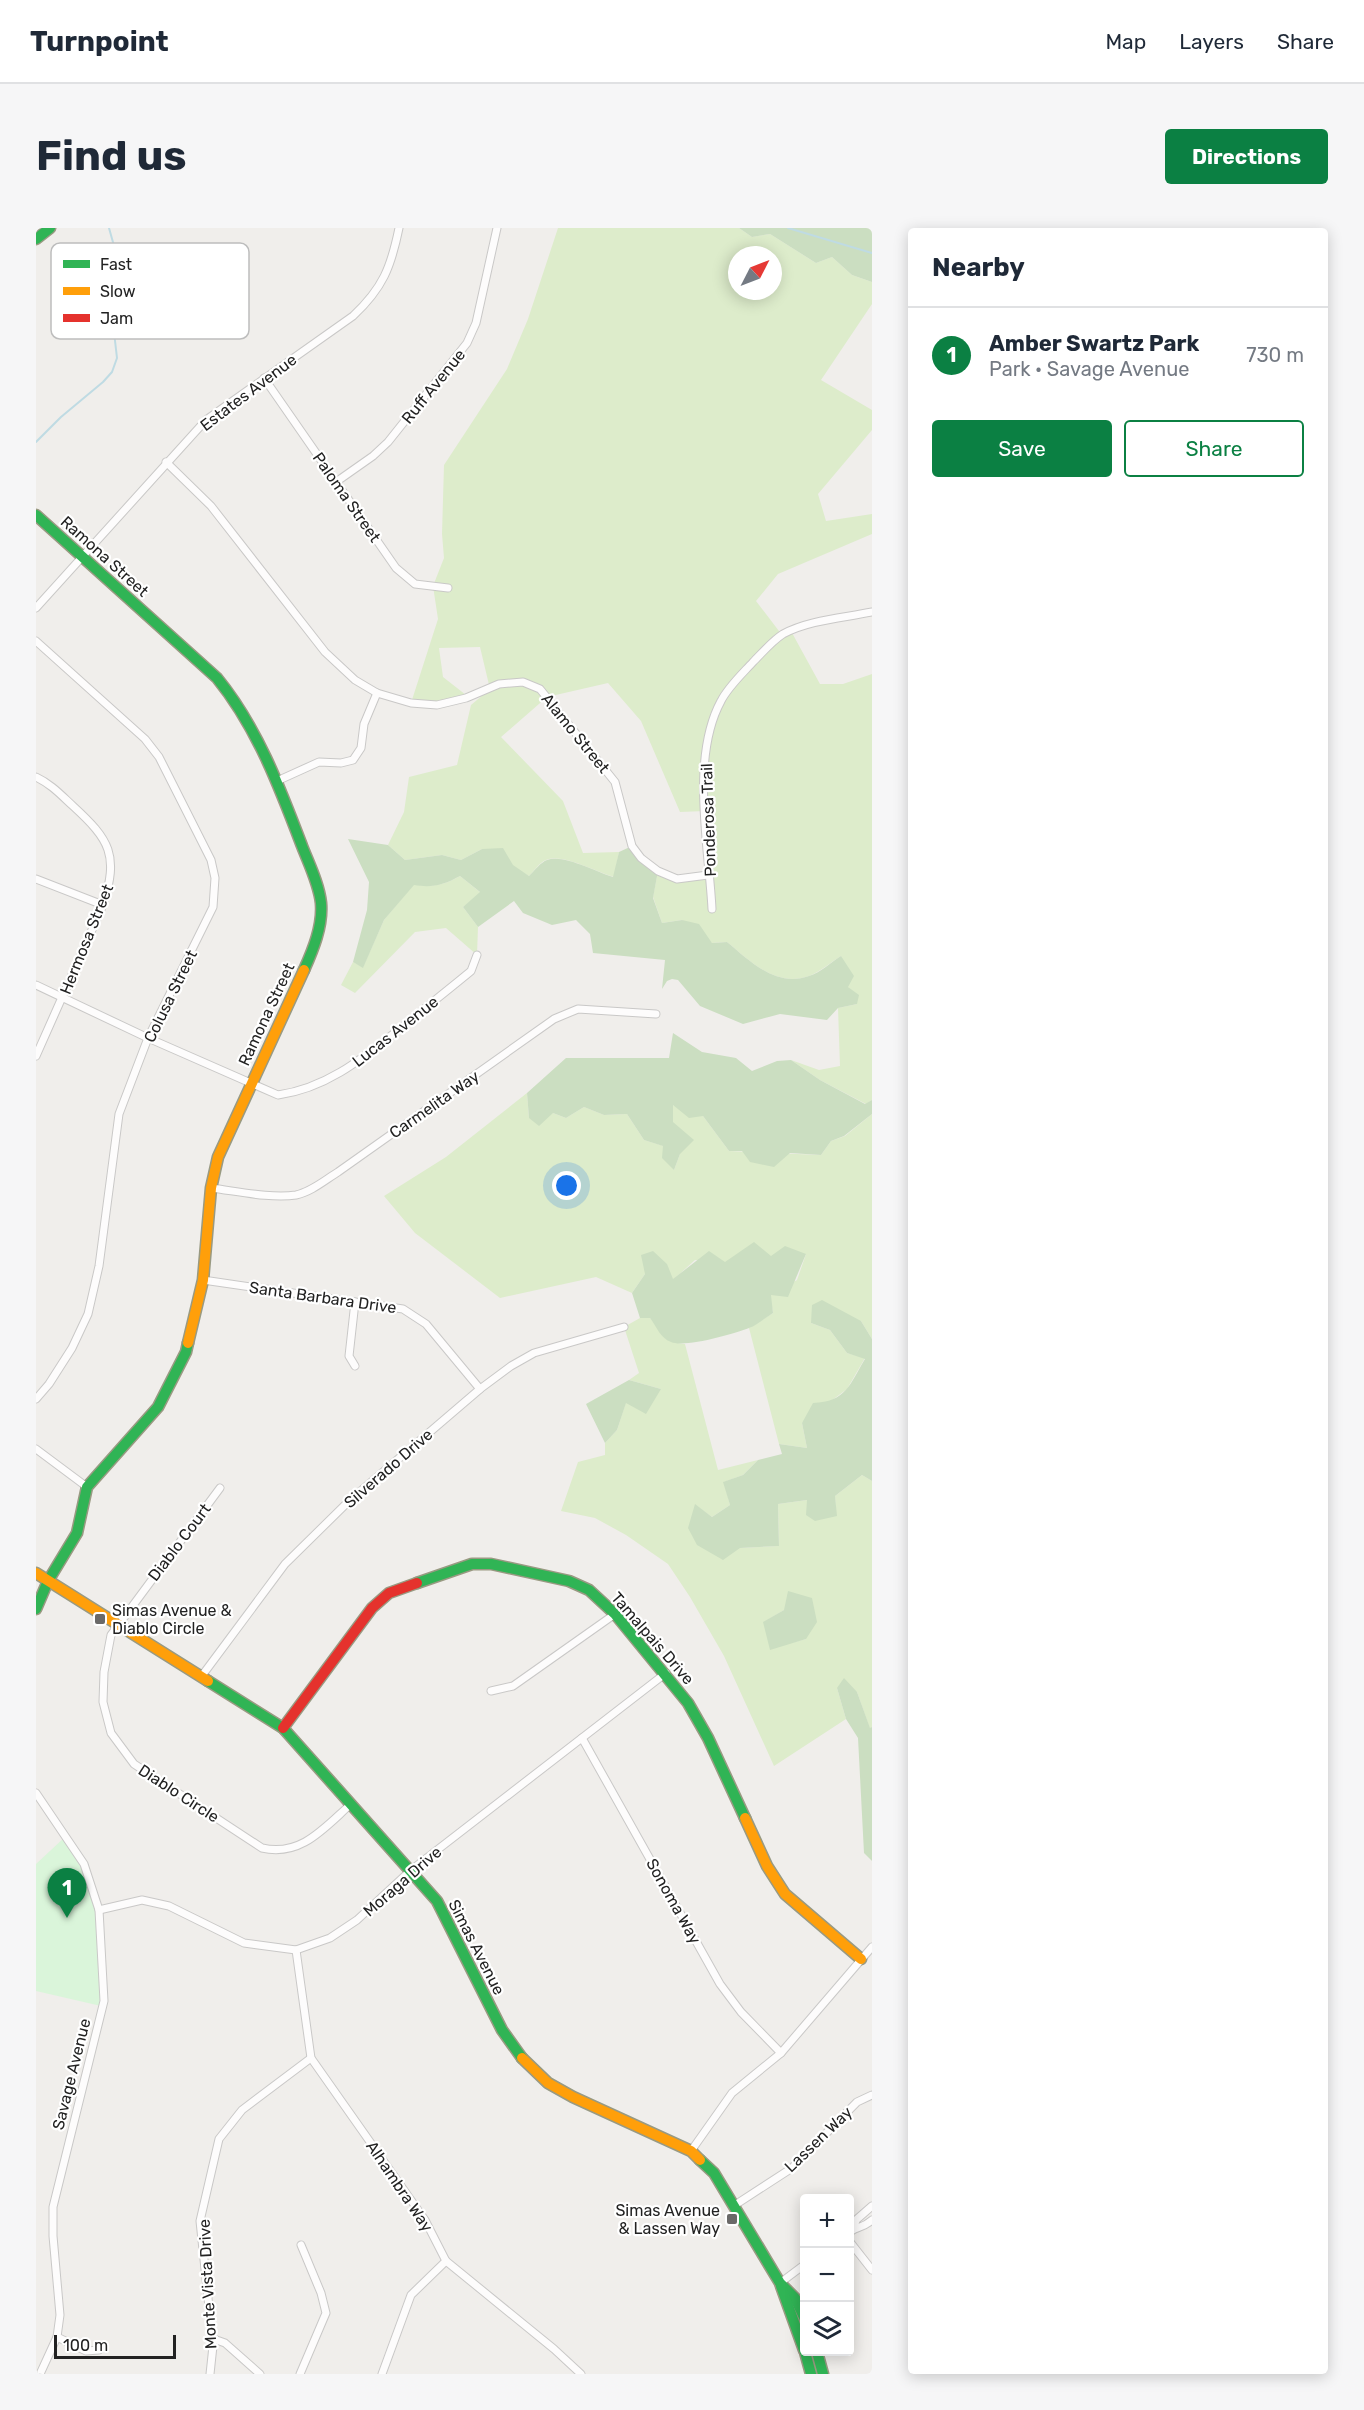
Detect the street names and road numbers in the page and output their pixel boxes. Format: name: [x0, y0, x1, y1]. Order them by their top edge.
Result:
street label: Ruff Avenue: [398, 345, 469, 427]
street label: Estates Avenue: [196, 350, 300, 435]
street label: Paloma Street: [309, 449, 385, 546]
street label: Ramona Street: [57, 512, 152, 601]
street label: Alamo Street: [538, 690, 614, 777]
street label: Ponderosa Trail: [697, 763, 720, 877]
street label: Hermosa Street: [56, 881, 117, 997]
street label: Colusa Street: [140, 947, 201, 1046]
street label: Ramona Street: [234, 960, 299, 1069]
street label: Lucas Avenue: [349, 992, 442, 1071]
street label: Carmelita Way: [386, 1066, 483, 1142]
street label: Santa Barbara Drive: [248, 1278, 398, 1317]
street label: Silverado Drive: [340, 1425, 437, 1512]
street label: Diablo Court: [144, 1500, 215, 1585]
street label: Tamalpais Drive: [607, 1588, 698, 1689]
street label: Diablo Circle: [135, 1760, 223, 1827]
street label: Moraga Drive: [359, 1842, 445, 1921]
street label: Sonoma Way: [642, 1855, 705, 1947]
street label: Simas Avenue: [444, 1896, 509, 1998]
street label: Savage Avenue: [48, 2016, 95, 2132]
street label: Lassen Way: [781, 2102, 856, 2176]
street label: Alhambra Way: [362, 2137, 437, 2235]
street label: Monte Vista Drive: [195, 2218, 220, 2349]

